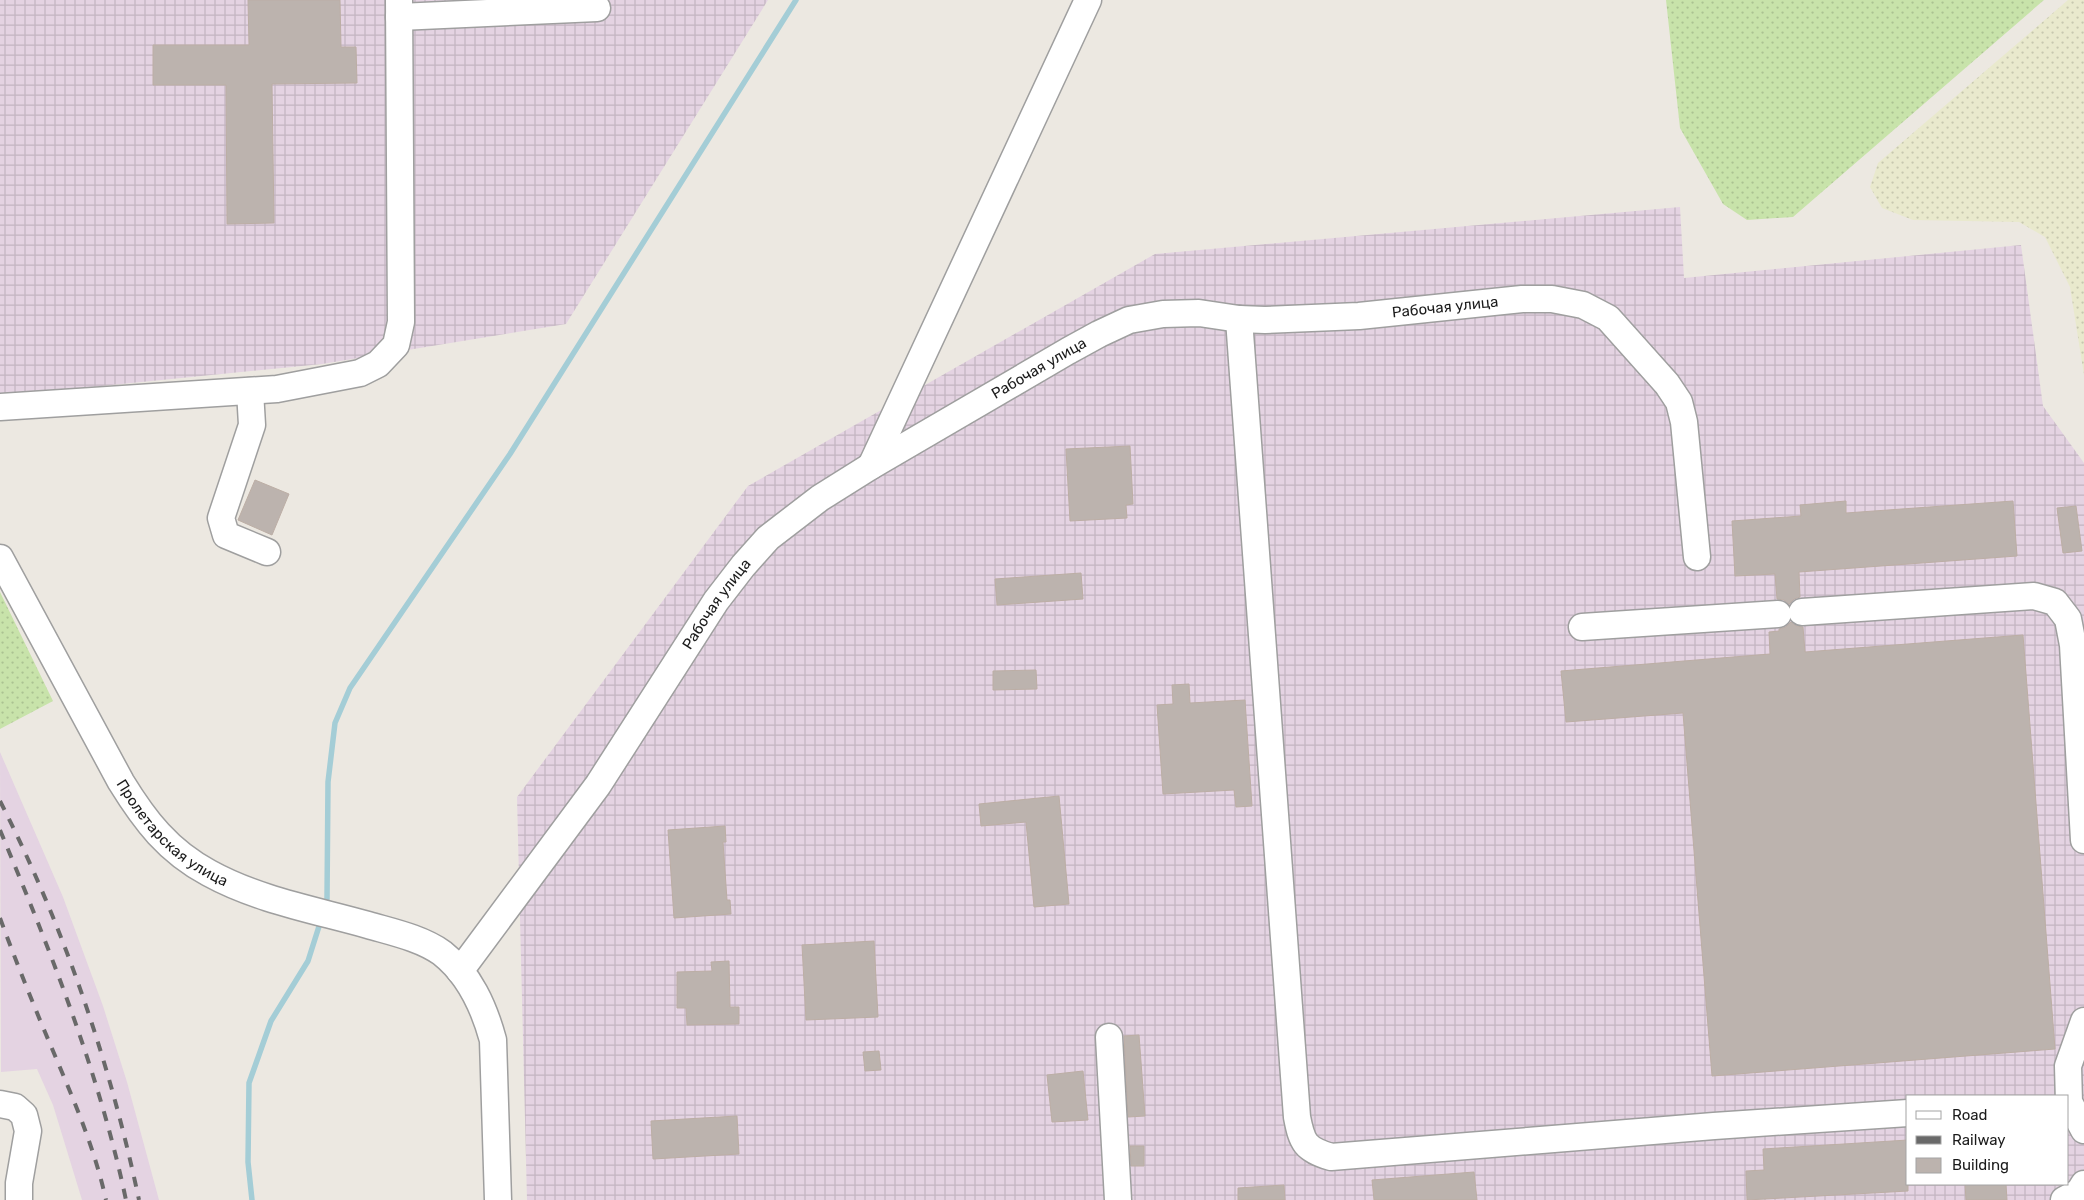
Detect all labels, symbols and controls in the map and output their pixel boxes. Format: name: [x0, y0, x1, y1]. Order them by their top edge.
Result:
street label: Рабочая улица: [1391, 293, 1499, 322]
street label: Рабочая улица: [988, 334, 1089, 403]
street label: Рабочая улица: [678, 555, 754, 653]
street label: Пролетарская улица: [113, 776, 231, 890]
legend: [1906, 1095, 2069, 1185]
text: Road: [1952, 1106, 1988, 1124]
text: Railway: [1952, 1131, 2006, 1149]
text: Building: [1952, 1156, 2009, 1174]

